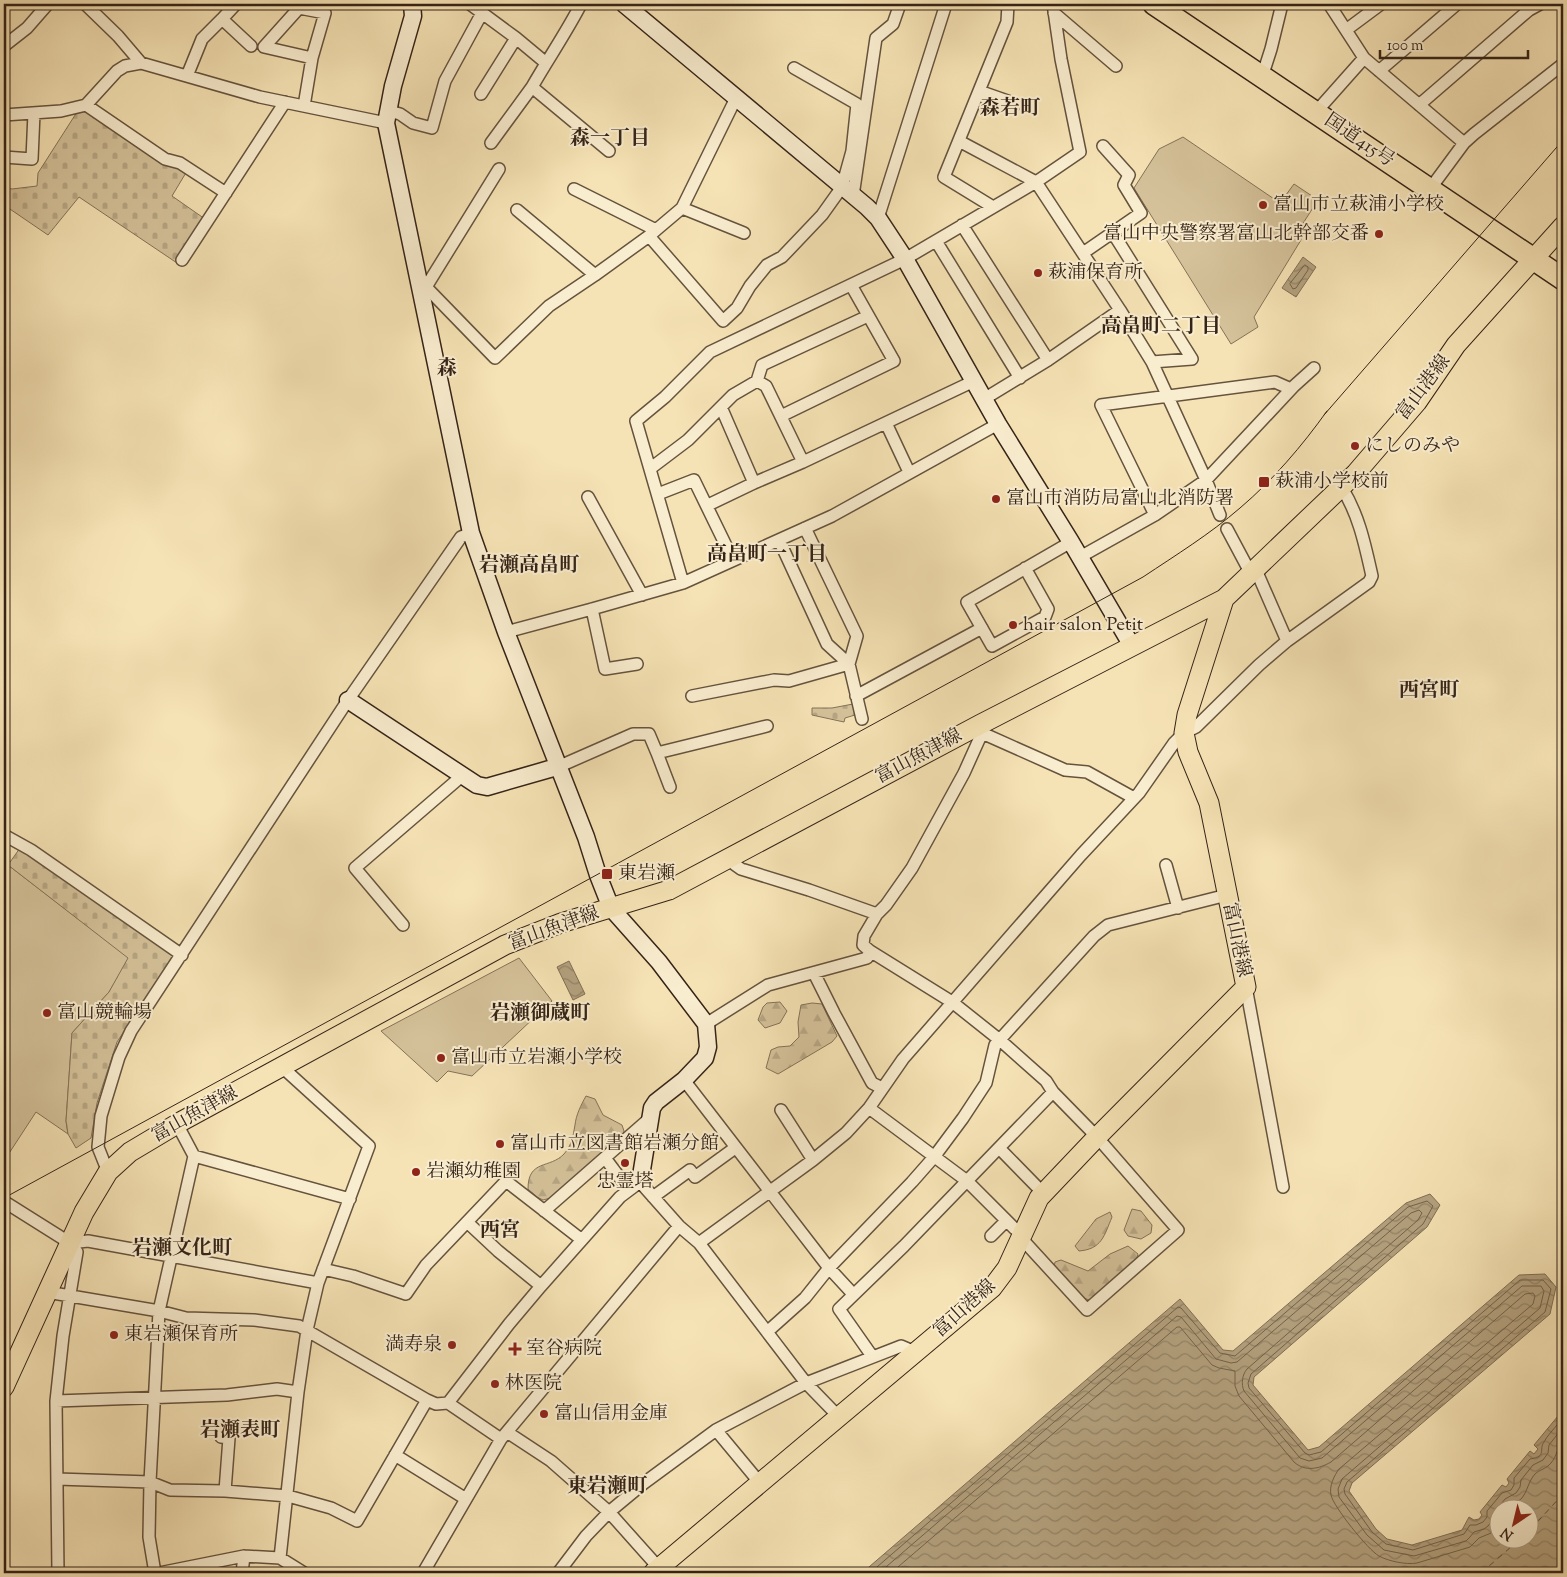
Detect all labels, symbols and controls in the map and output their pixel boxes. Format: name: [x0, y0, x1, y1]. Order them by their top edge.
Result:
scale bar: [1380, 28, 1527, 60]
text: 100 m: [1387, 36, 1424, 57]
district label: 森若町: [980, 95, 1041, 124]
street label: 国道415号: [1318, 108, 1400, 174]
district label: 森一丁目: [570, 125, 650, 154]
place label: 富山市立萩浦小学校: [1273, 192, 1444, 219]
marker: 富山市立萩浦小学校: [1257, 199, 1269, 211]
place label: 富山中央警察署富山北幹部交番: [1103, 221, 1369, 248]
marker: 富山中央警察署富山北幹部交番: [1373, 228, 1385, 240]
place label: 萩浦保育所: [1048, 260, 1143, 287]
marker: 萩浦保育所: [1032, 267, 1044, 279]
district label: 高畠町二丁目: [1101, 313, 1221, 342]
street label: 富山港線: [1390, 350, 1458, 426]
district label: 森: [437, 355, 457, 384]
place label: にしのみや: [1365, 433, 1460, 460]
marker: にしのみや: [1349, 440, 1361, 452]
place label: 萩浦小学校前: [1275, 469, 1389, 496]
marker: 萩浦小学校前: [1257, 475, 1271, 489]
place label: 富山市消防局富山北消防署: [1006, 486, 1234, 513]
marker: 富山市消防局富山北消防署: [990, 493, 1002, 505]
district label: 高畠町一丁目: [707, 541, 827, 570]
district label: 岩瀬高畠町: [479, 552, 580, 581]
place label: hair salon Petit: [1023, 612, 1144, 639]
marker: hair salon Petit: [1007, 619, 1019, 631]
district label: 西宮町: [1399, 677, 1460, 706]
street label: 富山魚津線: [871, 723, 967, 791]
place label: 東岩瀬: [618, 861, 675, 888]
marker: 東岩瀬: [600, 867, 614, 881]
street label: 富山魚津線: [505, 900, 603, 958]
street label: 富山港線: [1215, 900, 1257, 980]
place label: 富山競輪場: [57, 1000, 152, 1027]
district label: 岩瀬御蔵町: [490, 1000, 591, 1029]
marker: 富山競輪場: [41, 1007, 53, 1019]
place label: 富山市立岩瀬小学校: [451, 1045, 622, 1072]
marker: 富山市立岩瀬小学校: [435, 1052, 447, 1064]
street label: 富山魚津線: [147, 1080, 243, 1150]
place label: 富山市立図書館岩瀬分館: [510, 1131, 719, 1158]
marker: 富山市立図書館岩瀬分館: [494, 1138, 506, 1150]
marker: 忠霊塔: [619, 1157, 631, 1169]
place label: 岩瀬幼稚園: [426, 1159, 521, 1186]
marker: 岩瀬幼稚園: [410, 1166, 422, 1178]
place label: 忠霊塔: [596, 1169, 654, 1196]
district label: 西宮: [480, 1217, 520, 1246]
district label: 岩瀬文化町: [132, 1235, 233, 1264]
street label: 富山港線: [928, 1274, 1002, 1344]
place label: 東岩瀬保育所: [124, 1322, 238, 1349]
marker: 東岩瀬保育所: [108, 1329, 120, 1341]
place label: 満寿泉: [385, 1332, 442, 1359]
place label: 室谷病院: [526, 1336, 602, 1363]
marker: 満寿泉: [446, 1339, 458, 1351]
marker: 室谷病院: [508, 1342, 522, 1356]
place label: 林医院: [505, 1371, 562, 1398]
marker: 林医院: [489, 1378, 501, 1390]
place label: 富山信用金庫: [554, 1401, 668, 1428]
marker: 富山信用金庫: [538, 1408, 550, 1420]
district label: 岩瀬表町: [200, 1417, 281, 1446]
district label: 東岩瀬町: [567, 1473, 648, 1502]
north arrow: [1490, 1500, 1540, 1550]
text: N: [1497, 1522, 1518, 1544]

